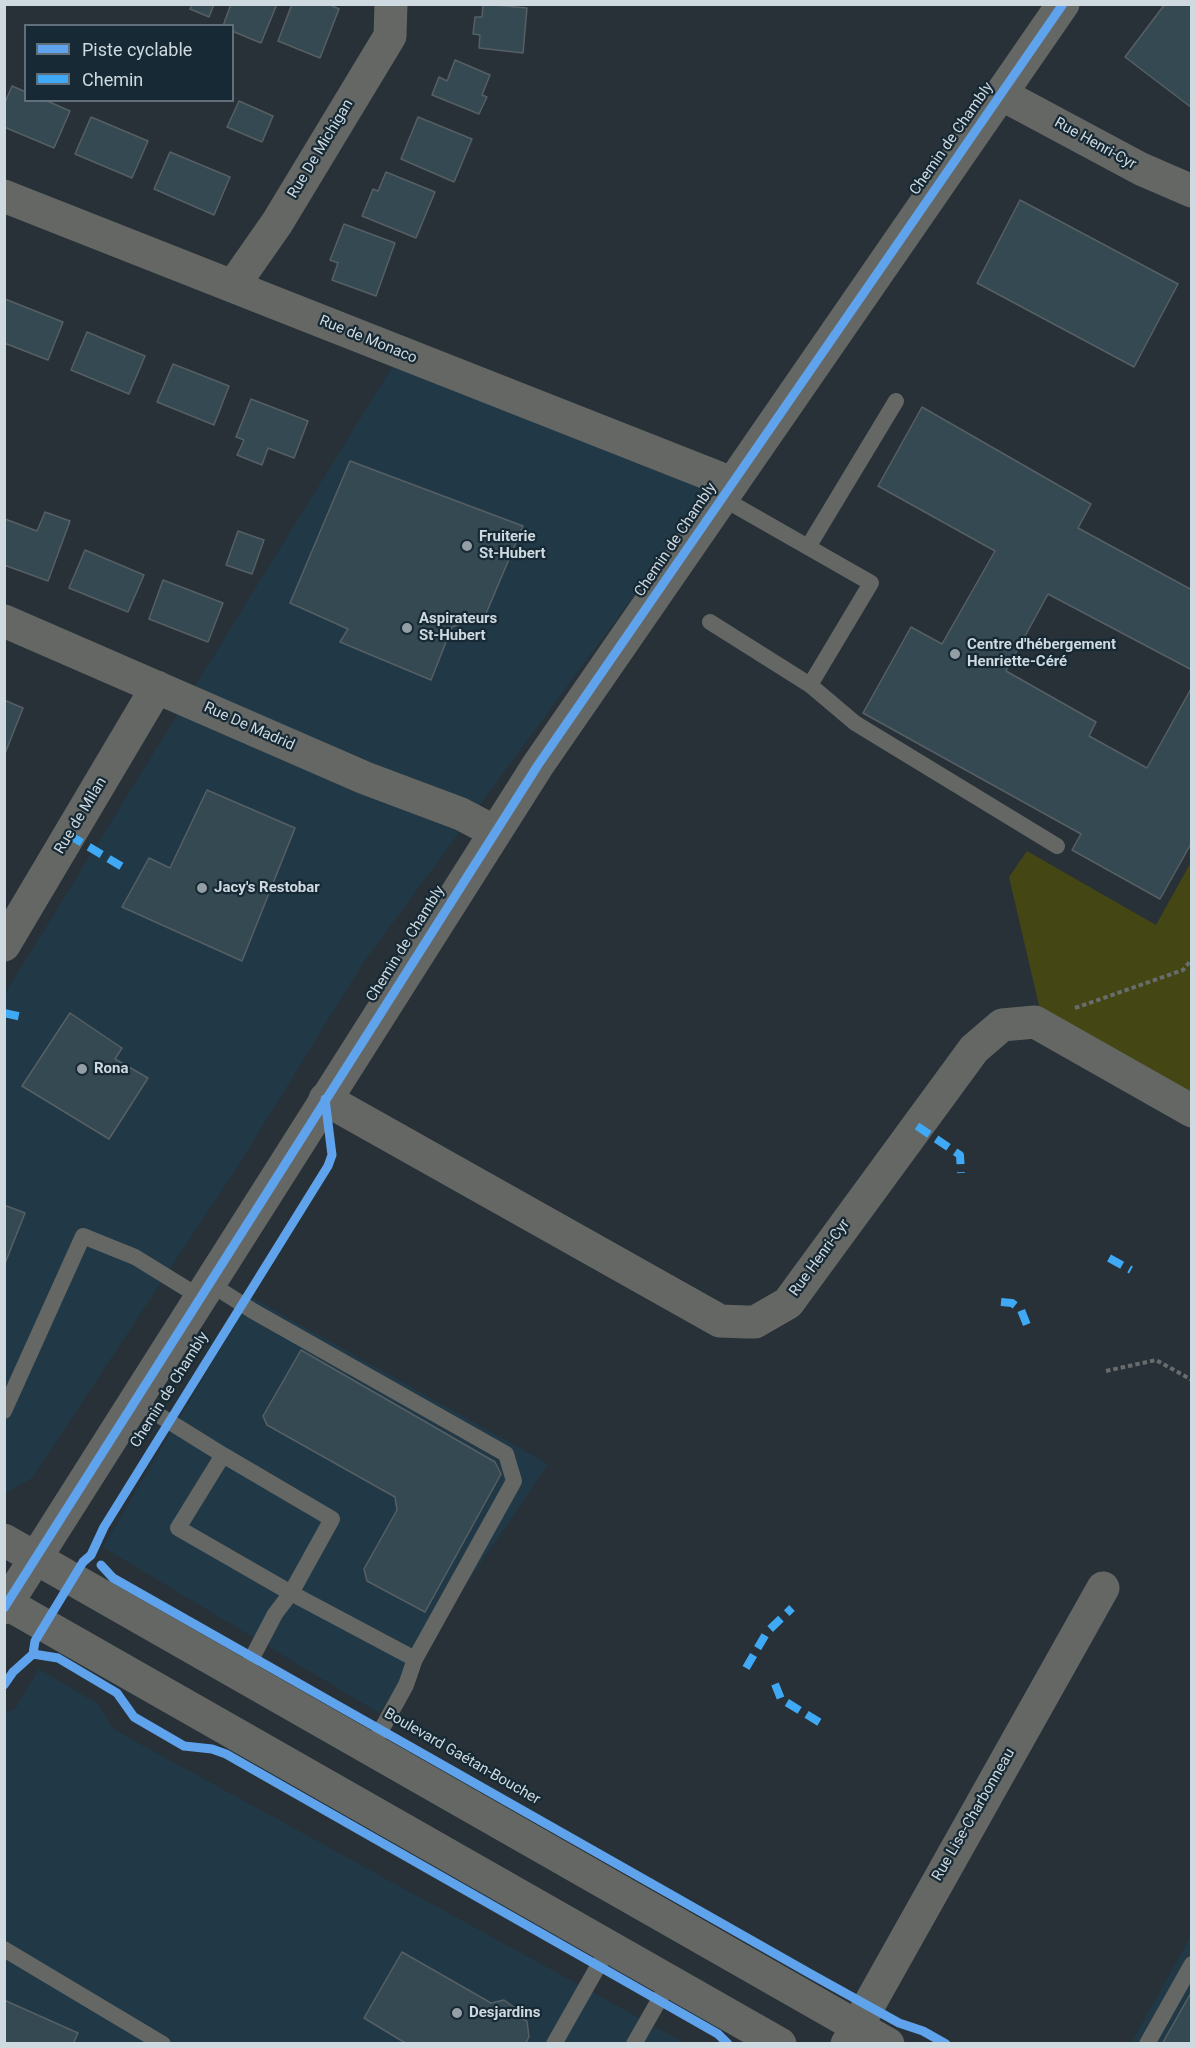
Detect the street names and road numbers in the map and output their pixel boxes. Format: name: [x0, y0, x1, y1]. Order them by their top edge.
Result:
street label: Chemin de Chambly: [906, 79, 998, 199]
street label: Rue De Michigan: [284, 96, 358, 202]
street label: Rue Henri-Cyr: [1051, 114, 1139, 174]
street label: Rue de Monaco: [316, 312, 420, 368]
street label: Chemin de Chambly: [631, 480, 721, 600]
street label: Rue De Madrid: [201, 699, 297, 755]
street label: Rue de Milan: [51, 774, 111, 858]
street label: Chemin de Chambly: [363, 883, 449, 1005]
street label: Rue Henri-Cyr: [786, 1216, 854, 1300]
street label: Chemin de Chambly: [127, 1329, 213, 1451]
street label: Boulevard Gaétan-Boucher: [381, 1705, 543, 1809]
street label: Rue Lise-Charbonneau: [929, 1746, 1019, 1884]

